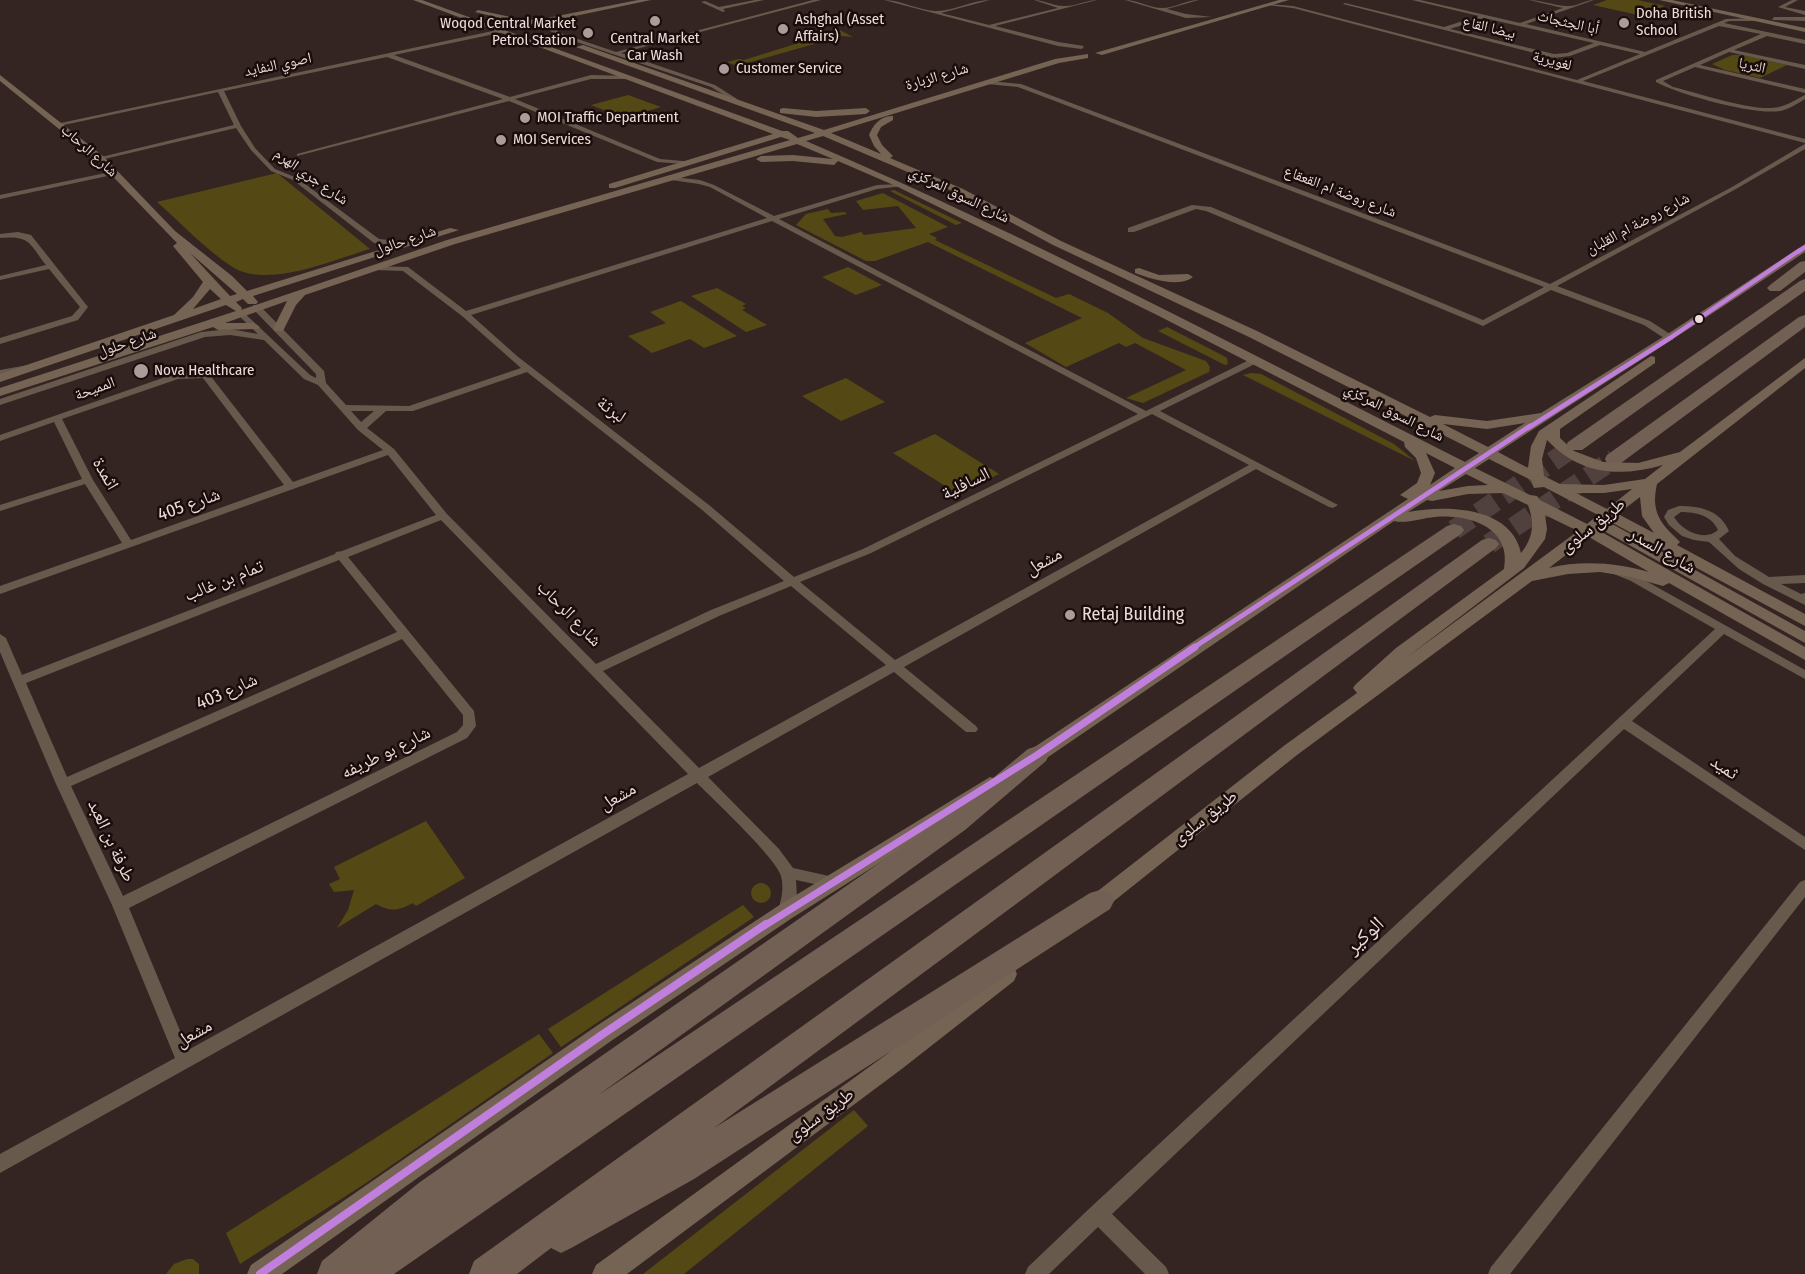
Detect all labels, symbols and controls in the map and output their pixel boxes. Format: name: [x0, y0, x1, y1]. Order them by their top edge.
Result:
place label: Doha British School: [1636, 5, 1712, 40]
street label: أبا الجثجاث: [1536, 7, 1600, 39]
place label: Ashghal (Asset Affairs): [795, 11, 884, 46]
street label: بيضا القاع: [1461, 13, 1517, 43]
marker: Central Market Car Wash: [648, 14, 662, 28]
place label: Woqod Central Market Petrol Station: [440, 15, 576, 50]
marker: Doha British School: [1617, 16, 1631, 30]
marker: Ashghal (Asset Affairs): [776, 22, 790, 36]
marker: Woqod Central Market Petrol Station: [581, 26, 595, 40]
place label: Central Market Car Wash: [610, 30, 700, 65]
street label: لغويرية: [1531, 47, 1573, 75]
street label: اصوي النفايد: [243, 49, 313, 81]
street label: الثريا: [1737, 54, 1767, 78]
street label: شارع الزبارة: [903, 59, 971, 95]
place label: Customer Service: [736, 60, 842, 78]
marker: Customer Service: [717, 62, 731, 76]
place label: MOI Traffic Department: [537, 109, 679, 127]
marker: MOI Traffic Department: [518, 111, 532, 125]
street label: شارع الرحاب: [57, 121, 121, 181]
place label: MOI Services: [513, 131, 591, 149]
marker: MOI Services: [494, 133, 508, 147]
street label: شارع جري الهرم: [270, 145, 352, 209]
street label: شارع روضة ام القعقاع: [1281, 162, 1399, 222]
street label: شارع السوق المركزي: [906, 163, 1012, 227]
street label: شارع روضة ام القلبان: [1583, 189, 1693, 259]
street label: شارع حالول: [372, 222, 438, 260]
unlabelled marker: [1693, 313, 1705, 325]
street label: شارع حلول: [95, 325, 159, 361]
marker: Nova Healthcare: [132, 362, 150, 380]
place label: Nova Healthcare: [154, 362, 254, 380]
street label: المميحة: [73, 373, 117, 405]
street label: شارع السوق المركزي: [1341, 380, 1447, 446]
street label: لبرثة: [592, 392, 630, 428]
street label: اثمدة: [87, 454, 123, 494]
street label: السافلية: [938, 463, 994, 505]
street label: شارع 405: [155, 484, 223, 526]
street label: طريق سلوى: [1556, 494, 1630, 558]
street label: شارع السدر: [1625, 523, 1699, 579]
street label: مشعل: [1022, 543, 1066, 581]
street label: تمام بن غالب: [181, 555, 267, 607]
street label: شارع الرحاب: [532, 576, 606, 652]
place label: Retaj Building: [1082, 604, 1184, 626]
marker: Retaj Building: [1063, 608, 1077, 622]
street label: شارع 403: [193, 669, 261, 715]
street label: شارع بو طريفه: [338, 722, 434, 784]
street label: ثميد: [1706, 751, 1742, 785]
street label: مشعل: [596, 778, 640, 816]
street label: طريق سلوى: [1168, 786, 1242, 850]
street label: طرفة بن العبد: [83, 797, 139, 885]
street label: الوكير: [1340, 912, 1390, 960]
street label: مشعل: [172, 1015, 216, 1053]
street label: طريق سلوى: [784, 1084, 858, 1146]

